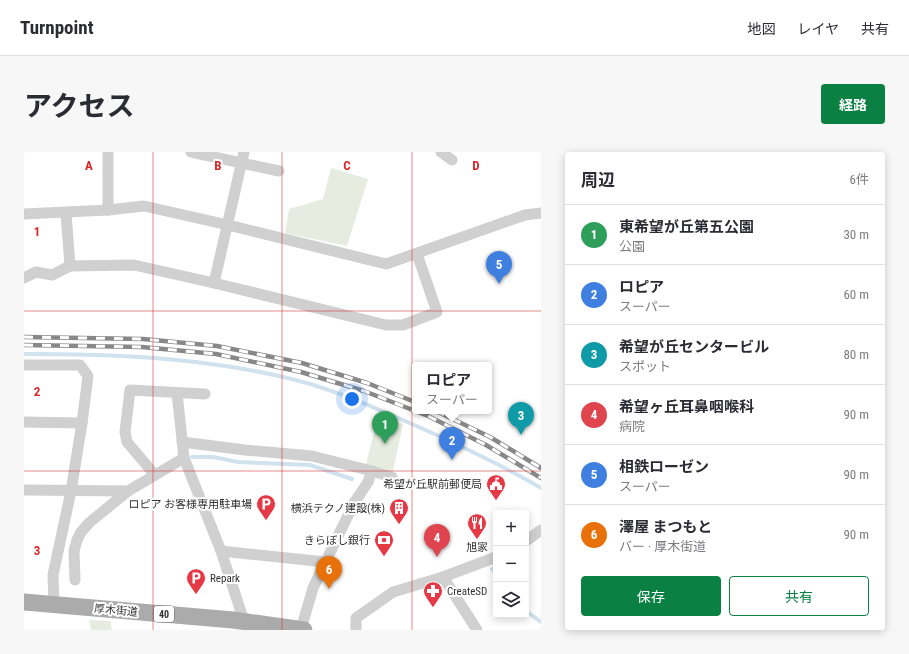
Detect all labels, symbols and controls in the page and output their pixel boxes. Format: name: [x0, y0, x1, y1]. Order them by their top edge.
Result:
text: Turnpoint: [20, 16, 94, 39]
text: 地図: [747, 21, 775, 37]
text: レイヤ: [797, 21, 839, 37]
text: 共有: [861, 21, 889, 37]
button: 経路: [821, 84, 885, 124]
text: アクセス: [24, 90, 135, 123]
text: A: [85, 158, 93, 173]
text: B: [214, 158, 222, 173]
text: C: [343, 158, 351, 173]
text: D: [472, 158, 480, 173]
text: 周辺: [581, 170, 615, 190]
text: 6件: [850, 172, 869, 187]
text: 東希望が丘第五公園: [619, 218, 754, 236]
text: 1: [34, 224, 40, 239]
text: 1: [591, 227, 597, 242]
text: 30 m: [843, 227, 869, 242]
text: 公園: [619, 239, 645, 254]
pin: 5: [486, 251, 512, 284]
text: ロピア: [619, 278, 664, 296]
text: 2: [591, 287, 597, 302]
text: 60 m: [843, 287, 869, 302]
text: スーパー: [619, 299, 671, 314]
text: 希望が丘センタービル: [619, 338, 769, 356]
text: 3: [591, 347, 597, 362]
text: 80 m: [843, 347, 869, 362]
text: スポット: [619, 359, 671, 374]
popup: [412, 362, 492, 414]
text: ロピア: [426, 371, 471, 389]
text: 2: [34, 384, 41, 399]
your location: [342, 389, 362, 409]
text: スーパー: [426, 392, 478, 407]
text: 希望ヶ丘耳鼻咽喉科: [619, 398, 754, 416]
pin: 3: [508, 402, 534, 435]
text: 4: [591, 407, 597, 422]
text: 90 m: [843, 407, 869, 422]
pin: 1: [372, 411, 398, 444]
text: 病院: [619, 419, 645, 434]
pin: 2: [439, 427, 465, 460]
text: 相鉄ローゼン: [619, 458, 709, 476]
text: 5: [591, 467, 597, 482]
text: 90 m: [843, 467, 869, 482]
public building icon: 希望が丘駅前郵便局: [485, 473, 507, 501]
place label: 希望が丘駅前郵便局: [383, 478, 482, 491]
text: スーパー: [619, 479, 671, 494]
parking icon: ロピア お客様専用駐車場: [255, 493, 277, 521]
building icon: 横浜テクノ建設(株): [388, 497, 410, 525]
place label: ロピア お客様専用駐車場: [128, 498, 252, 511]
place label: 横浜テクノ建設(株): [291, 502, 385, 515]
map controls: [493, 510, 529, 618]
button: +: [493, 510, 529, 546]
restaurant icon: 旭家: [466, 512, 488, 540]
text: 澤屋 まつもと: [619, 518, 712, 536]
pin: 4: [424, 524, 450, 557]
text: 6: [591, 527, 597, 542]
text: 90 m: [843, 527, 869, 542]
bank icon: きらぼし銀行: [373, 529, 395, 557]
place label: きらぼし銀行: [304, 534, 370, 547]
text: バー · 厚木街道: [619, 539, 706, 554]
place label: 旭家: [466, 541, 488, 554]
text: 3: [34, 543, 40, 558]
button: −: [493, 546, 529, 582]
pin: 6: [316, 556, 342, 589]
parking icon: Repark: [185, 567, 207, 595]
place label: Repark: [210, 572, 240, 585]
button: 保存: [581, 576, 721, 616]
button: 共有: [729, 576, 869, 616]
pharmacy icon: CreateSD: [422, 580, 444, 608]
button: layers: [493, 582, 529, 618]
place label: CreateSD: [447, 585, 487, 598]
street label: 厚木街道: [93, 602, 138, 619]
road number: 40: [154, 606, 174, 622]

